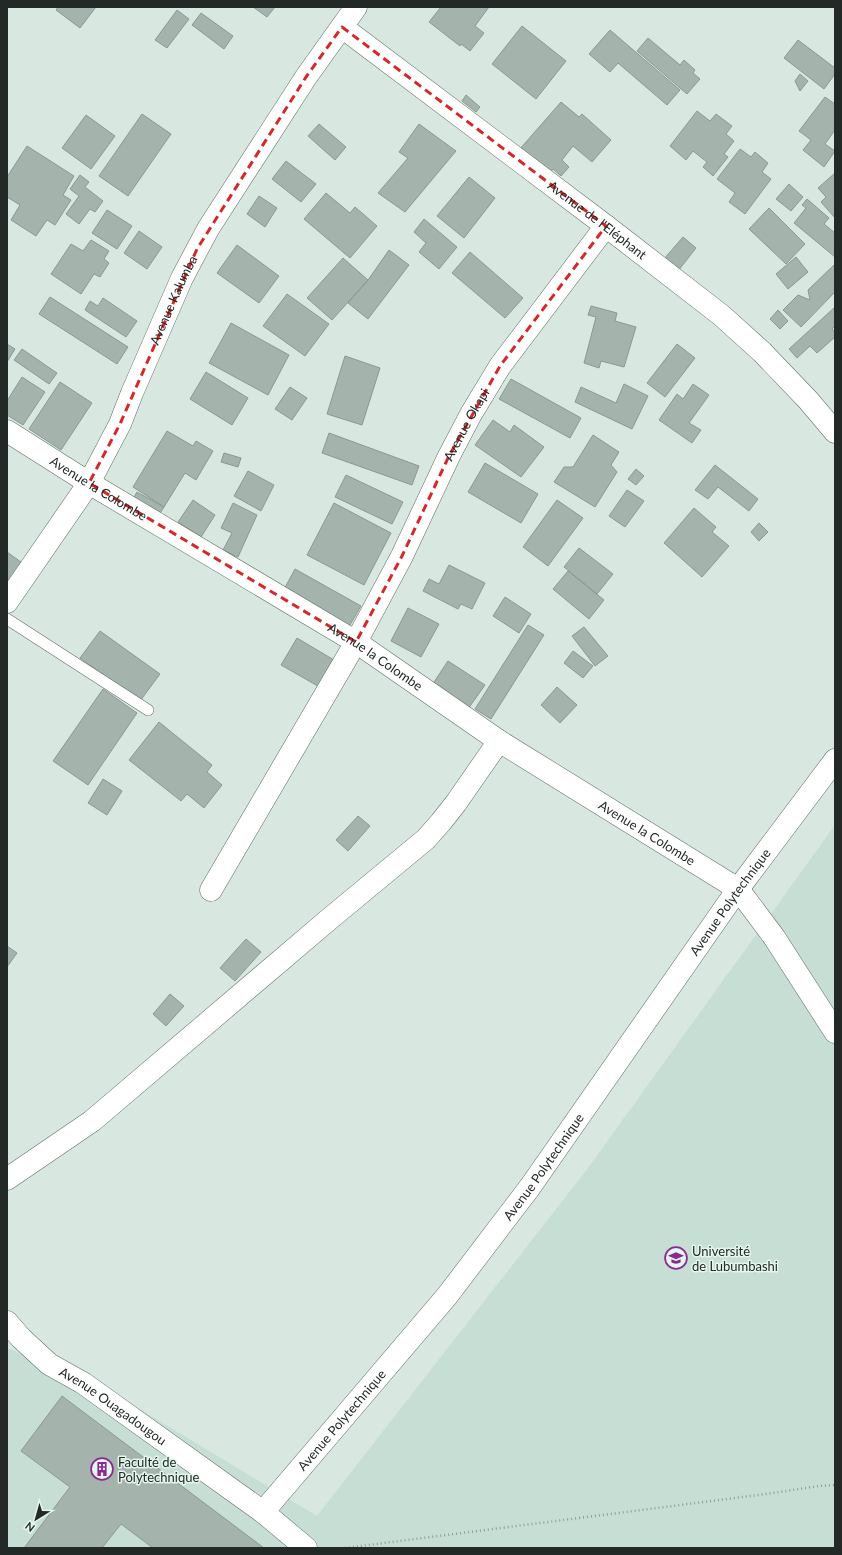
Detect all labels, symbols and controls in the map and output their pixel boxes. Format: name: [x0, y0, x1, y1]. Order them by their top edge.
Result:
street label: Avenue de l'Eléphant: [545, 177, 650, 263]
street label: Avenue Kalumba: [146, 253, 200, 347]
street label: Avenue Okapi: [440, 386, 493, 463]
street label: Avenue la Colombe: [47, 452, 150, 524]
street label: Avenue la Colombe: [325, 619, 426, 694]
street label: Avenue la Colombe: [596, 797, 698, 869]
street label: Avenue Polytechnique: [686, 845, 774, 958]
street label: Avenue Polytechnique: [500, 1110, 587, 1223]
place label: Université de Lubumbashi: [692, 1243, 778, 1274]
school or university icon: Université de Lubumbashi: [663, 1245, 689, 1271]
street label: Avenue Ouagadougou: [57, 1363, 170, 1448]
street label: Avenue Polytechnique: [294, 1366, 389, 1474]
place label: Faculté de Polytechnique: [118, 1454, 199, 1485]
building icon: Faculté de Polytechnique: [89, 1456, 115, 1482]
north arrow: [16, 1499, 56, 1539]
text: N: [22, 1520, 37, 1535]

